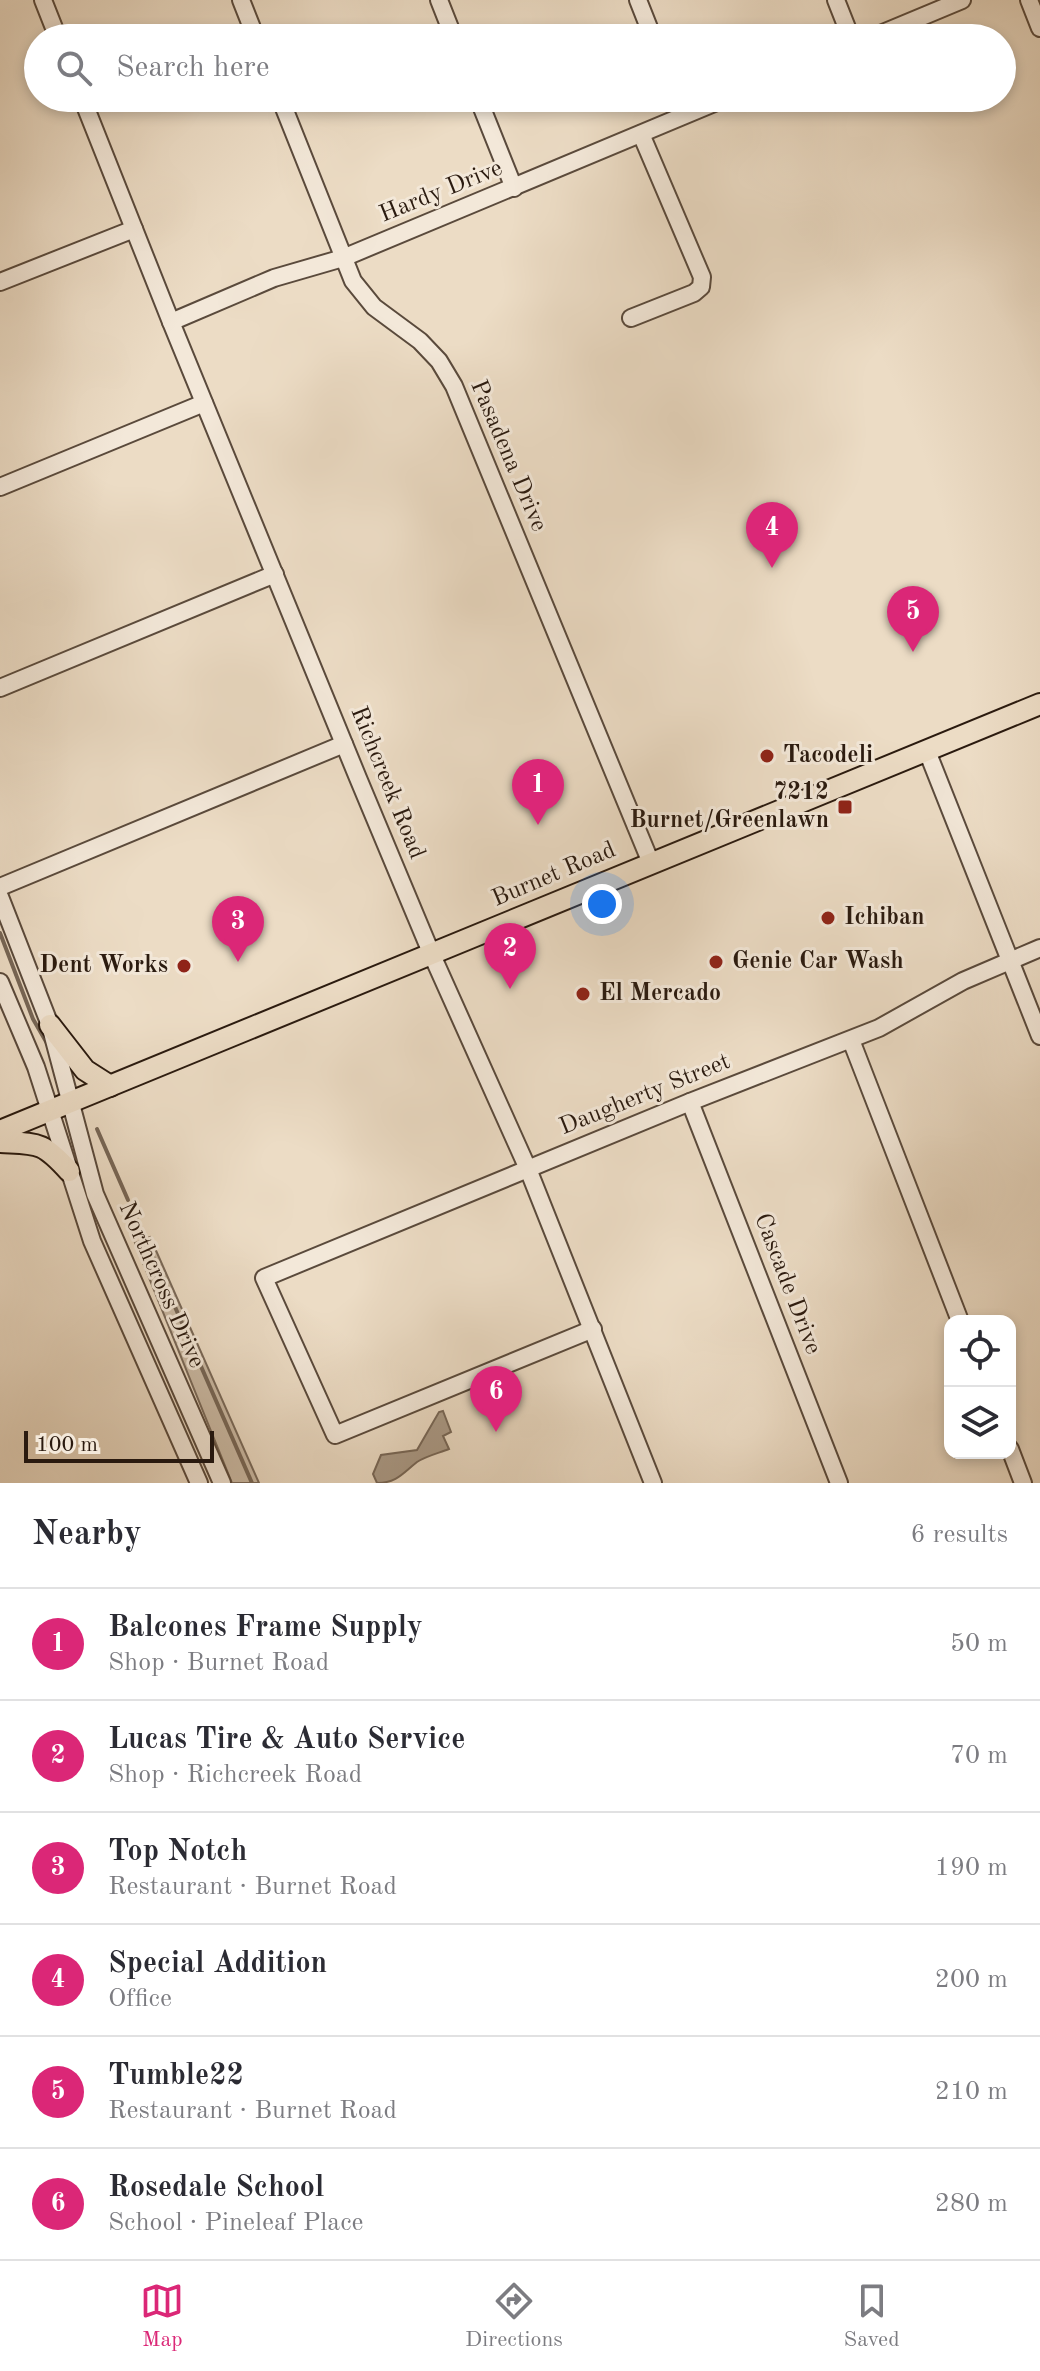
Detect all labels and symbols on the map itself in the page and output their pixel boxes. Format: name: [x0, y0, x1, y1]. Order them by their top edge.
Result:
street label: Hardy Drive: [376, 156, 506, 228]
street label: Pasadena Drive: [465, 377, 551, 535]
pin: 4: [746, 502, 798, 568]
pin: 5: [887, 586, 939, 652]
street label: Richcreek Road: [345, 703, 429, 863]
place label: Tacodeli: [783, 744, 873, 768]
marker: Tacodeli: [758, 747, 776, 765]
pin: 1: [512, 759, 564, 825]
place label: 7212 Burnet/Greenlawn: [629, 781, 829, 833]
marker: 7212 Burnet/Greenlawn: [836, 798, 854, 816]
street label: Burnet Road: [489, 838, 619, 912]
your location: [582, 884, 622, 924]
pin: 3: [212, 896, 264, 962]
place label: Ichiban: [844, 906, 925, 930]
marker: Ichiban: [819, 909, 837, 927]
pin: 2: [484, 923, 536, 989]
place label: Genie Car Wash: [732, 950, 904, 974]
marker: Genie Car Wash: [707, 953, 725, 971]
place label: Dent Works: [39, 954, 168, 978]
marker: Dent Works: [175, 957, 193, 975]
place label: El Mercado: [599, 982, 721, 1006]
marker: El Mercado: [574, 985, 592, 1003]
street label: Daugherty Street: [556, 1050, 734, 1140]
street label: Northcross Drive: [114, 1198, 208, 1372]
street label: Cascade Drive: [749, 1210, 825, 1358]
pin: 6: [470, 1366, 522, 1432]
scale bar: [24, 1427, 214, 1463]

